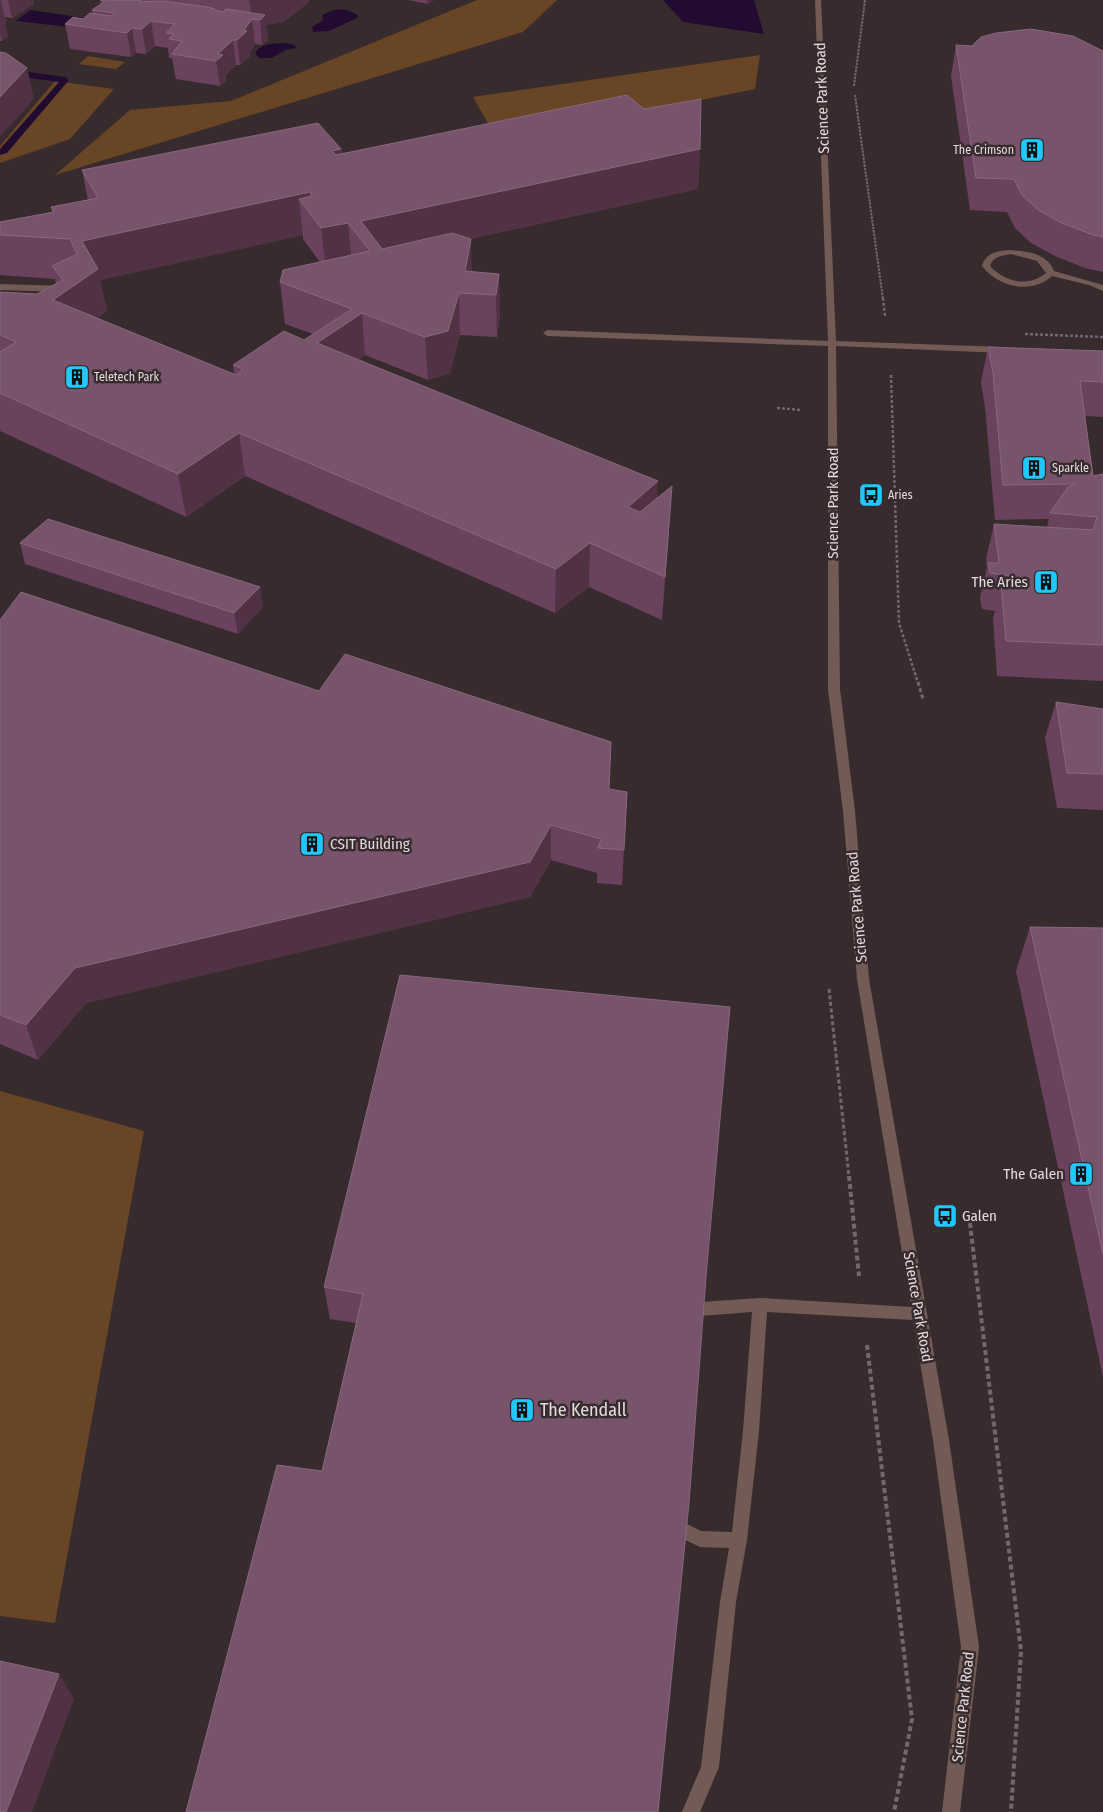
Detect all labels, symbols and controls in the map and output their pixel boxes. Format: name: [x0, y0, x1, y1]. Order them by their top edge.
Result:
street label: Science Park Road: [811, 42, 833, 154]
building icon: The Crimson: [1019, 137, 1045, 163]
place label: The Crimson: [953, 143, 1014, 157]
building icon: Teletech Park: [64, 364, 90, 390]
place label: Teletech Park: [94, 370, 160, 384]
street label: Science Park Road: [824, 447, 842, 559]
building icon: Sparkle: [1021, 455, 1047, 481]
place label: Sparkle: [1052, 461, 1089, 475]
bus stop icon: Aries: [858, 482, 884, 508]
place label: Aries: [888, 488, 913, 502]
building icon: The Aries: [1033, 569, 1059, 595]
place label: The Aries: [971, 573, 1028, 591]
building icon: CSIT Building: [299, 831, 325, 857]
place label: CSIT Building: [330, 835, 410, 853]
street label: Science Park Road: [843, 851, 871, 963]
building icon: The Galen: [1068, 1161, 1094, 1187]
place label: The Galen: [1003, 1165, 1064, 1183]
bus stop icon: Galen: [932, 1203, 958, 1229]
place label: Galen: [962, 1207, 997, 1225]
street label: Science Park Road: [899, 1251, 937, 1363]
building icon: The Kendall: [509, 1397, 535, 1423]
place label: The Kendall: [540, 1399, 627, 1421]
street label: Science Park Road: [948, 1651, 978, 1763]

